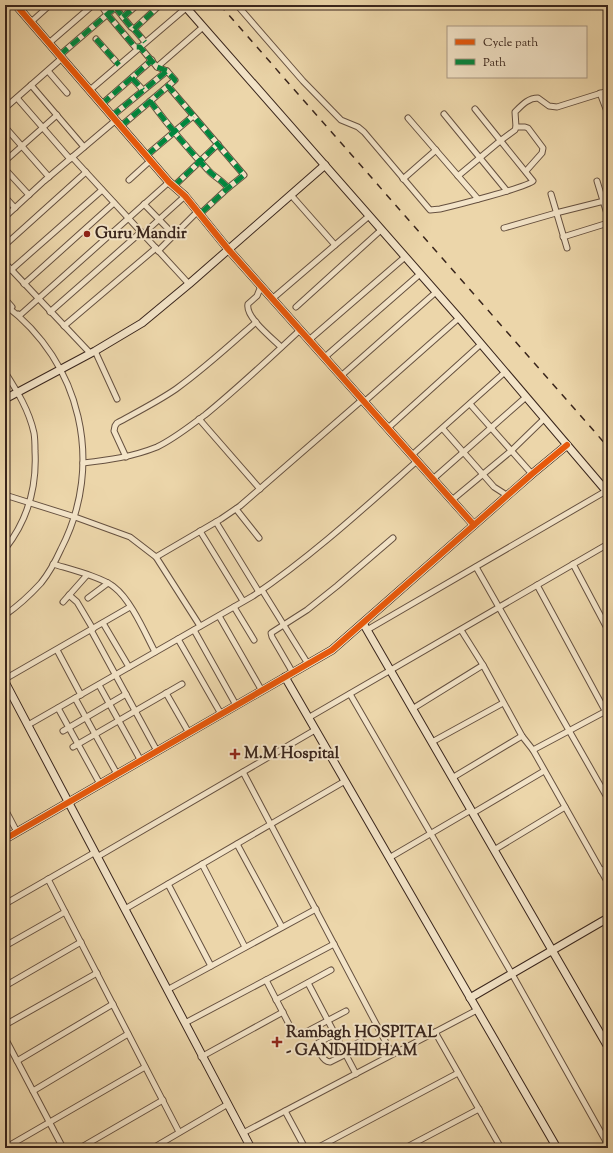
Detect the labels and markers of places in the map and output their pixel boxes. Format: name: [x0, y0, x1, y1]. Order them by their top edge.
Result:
place label: Guru Mandir: [95, 223, 188, 246]
marker: Guru Mandir: [82, 229, 92, 239]
place label: M.M Hospital: [244, 743, 340, 766]
marker: M.M Hospital: [229, 748, 241, 760]
place label: Rambagh HOSPITAL - GANDHIDHAM: [286, 1022, 437, 1063]
marker: Rambagh HOSPITAL - GANDHIDHAM: [271, 1036, 283, 1048]

